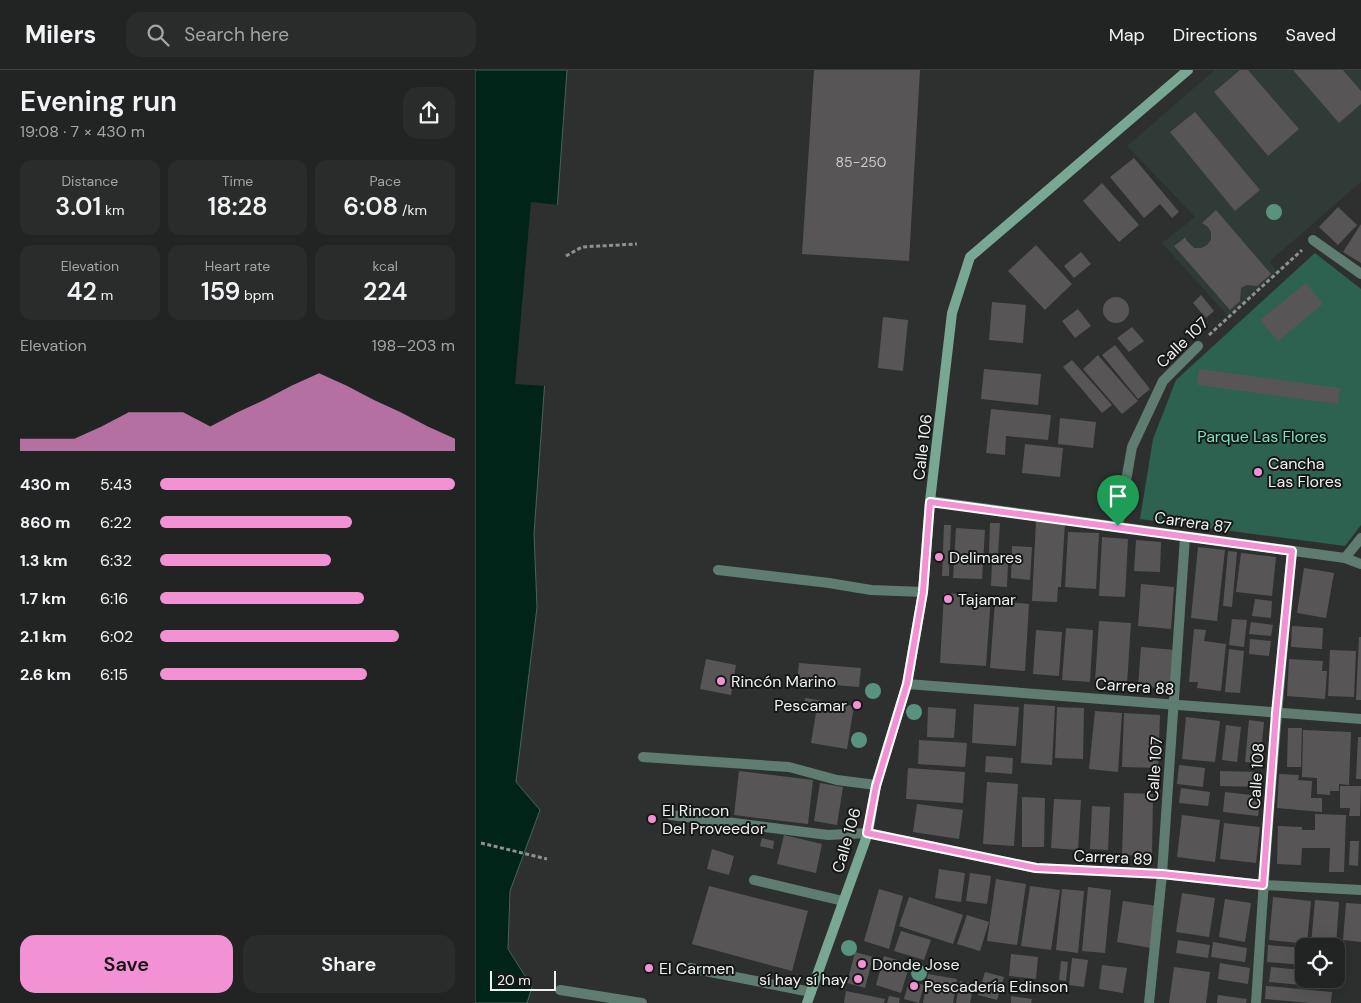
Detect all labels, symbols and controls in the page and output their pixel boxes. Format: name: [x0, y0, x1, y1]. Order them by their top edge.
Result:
search box: [126, 12, 476, 57]
text: Milers: [25, 19, 96, 50]
icon: search: [144, 21, 172, 49]
text: Search here: [184, 22, 289, 47]
text: Map: [1109, 23, 1145, 47]
text: Directions: [1173, 23, 1258, 47]
text: Saved: [1286, 23, 1336, 47]
text: Evening run: [20, 83, 177, 120]
button: share: [403, 87, 455, 139]
text: 19:08 · 7 × 430 m: [20, 121, 145, 142]
house number: 85-250: [836, 153, 886, 171]
text: Distance: [61, 172, 118, 190]
text: Time: [222, 172, 253, 190]
text: Pace: [369, 172, 401, 190]
text: 3.01: [55, 190, 101, 223]
text: 18:28: [207, 190, 268, 223]
text: 6:08: [343, 190, 398, 223]
text: km: [101, 201, 124, 219]
text: /km: [398, 201, 427, 219]
text: Elevation: [61, 257, 119, 275]
text: Heart rate: [205, 257, 270, 275]
text: kcal: [373, 257, 398, 275]
text: 42: [67, 275, 97, 308]
text: 159: [201, 275, 240, 308]
text: 224: [363, 275, 407, 308]
text: m: [97, 286, 113, 304]
text: bpm: [240, 286, 274, 304]
street label: Calle 107: [1152, 312, 1213, 372]
text: Elevation: [20, 335, 87, 356]
text: 198–203 m: [372, 335, 455, 356]
street label: Calle 106: [908, 413, 937, 481]
park label: Parque Las Flores: [1197, 426, 1327, 447]
place label: Cancha Las Flores: [1268, 453, 1342, 492]
marker: Cancha Las Flores: [1252, 466, 1264, 478]
text: 430 m: [20, 474, 70, 495]
text: 5:43: [100, 474, 132, 495]
pin: [1097, 475, 1139, 526]
icon: arrive: [1104, 482, 1132, 510]
street label: Carrera 87: [1153, 507, 1233, 538]
text: 860 m: [20, 512, 70, 533]
text: 6:22: [100, 512, 132, 533]
place label: Delimares: [949, 547, 1022, 568]
text: 1.3 km: [20, 550, 68, 571]
text: 6:32: [100, 550, 132, 571]
marker: Delimares: [933, 551, 945, 563]
text: 1.7 km: [20, 588, 66, 609]
text: 6:16: [100, 588, 128, 609]
place label: Tajamar: [958, 589, 1016, 610]
marker: Tajamar: [942, 593, 954, 605]
text: 2.1 km: [20, 626, 67, 647]
text: 6:02: [100, 626, 133, 647]
text: 2.6 km: [20, 664, 71, 685]
text: 6:15: [100, 664, 128, 685]
place label: Rincón Marino: [731, 671, 836, 692]
street label: Carrera 88: [1095, 673, 1175, 700]
marker: Rincón Marino: [715, 675, 727, 687]
place label: Pescamar: [774, 695, 847, 716]
marker: Pescamar: [851, 699, 863, 711]
street label: Calle 107: [1142, 736, 1167, 802]
street label: Calle 108: [1244, 742, 1269, 810]
place label: El Rincon Del Proveedor: [662, 800, 766, 839]
street label: Calle 106: [827, 805, 866, 875]
marker: El Rincon Del Proveedor: [646, 813, 658, 825]
street label: Carrera 89: [1073, 845, 1153, 870]
button: Save: [20, 935, 233, 993]
button: Share: [243, 935, 455, 993]
map controls: [1295, 938, 1345, 988]
button: locate: [1295, 938, 1345, 988]
place label: Donde Jose: [872, 954, 960, 975]
place label: El Carmen: [659, 958, 735, 979]
marker: Donde Jose: [856, 958, 868, 970]
marker: El Carmen: [643, 962, 655, 974]
scale bar: [490, 968, 556, 991]
place label: sí hay sí hay: [759, 969, 848, 990]
text: 20 m: [497, 971, 531, 989]
marker: sí hay sí hay: [852, 973, 864, 985]
place label: Pescadería Edinson: [924, 976, 1068, 997]
marker: Pescadería Edinson: [908, 980, 920, 992]

